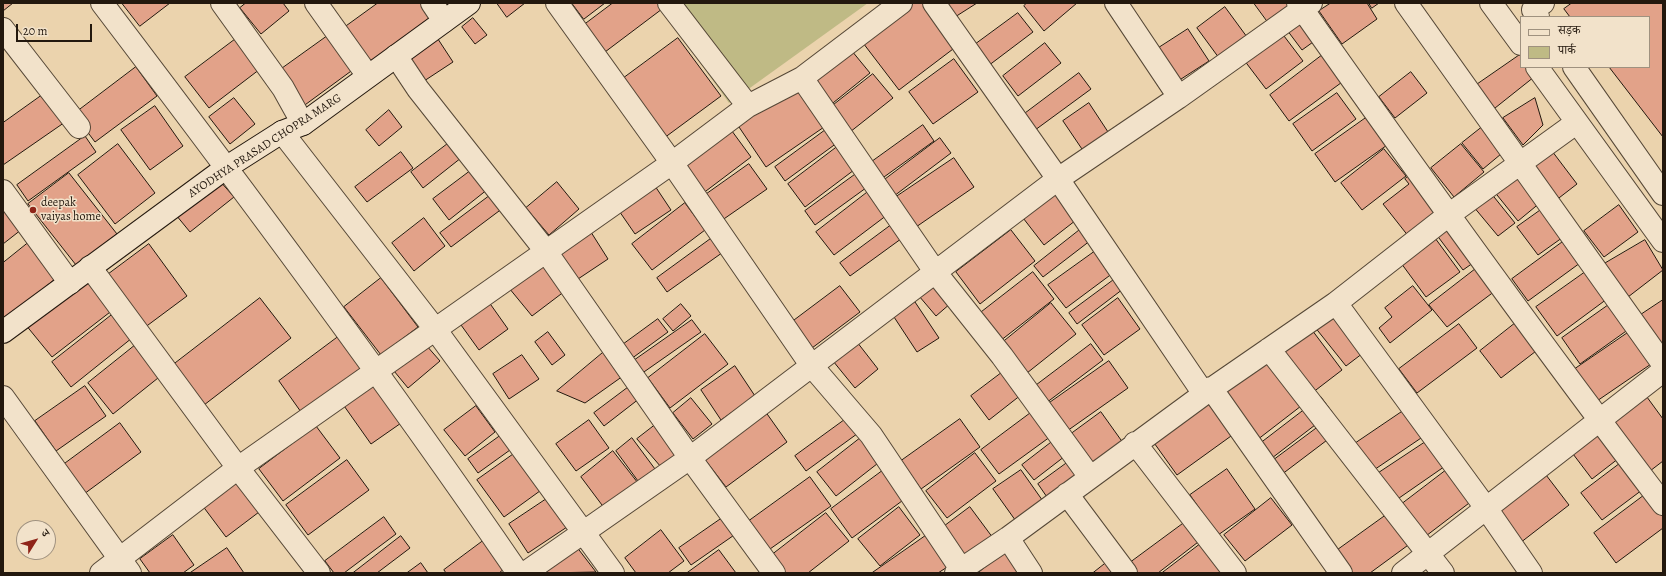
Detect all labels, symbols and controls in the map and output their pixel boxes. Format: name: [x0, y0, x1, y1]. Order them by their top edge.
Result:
scale bar: [18, 16, 94, 42]
legend: [1520, 16, 1650, 68]
text: सड़क: [1558, 22, 1581, 38]
text: 20 m: [23, 23, 47, 39]
text: पार्क: [1558, 42, 1576, 58]
street label: AYODHYA PRASAD CHOPRA MARG: [186, 91, 344, 201]
place label: deepak vaiyas home: [41, 196, 101, 224]
marker: deepak vaiyas home: [28, 205, 38, 215]
north arrow: [16, 520, 56, 560]
text: उ: [38, 526, 53, 540]

